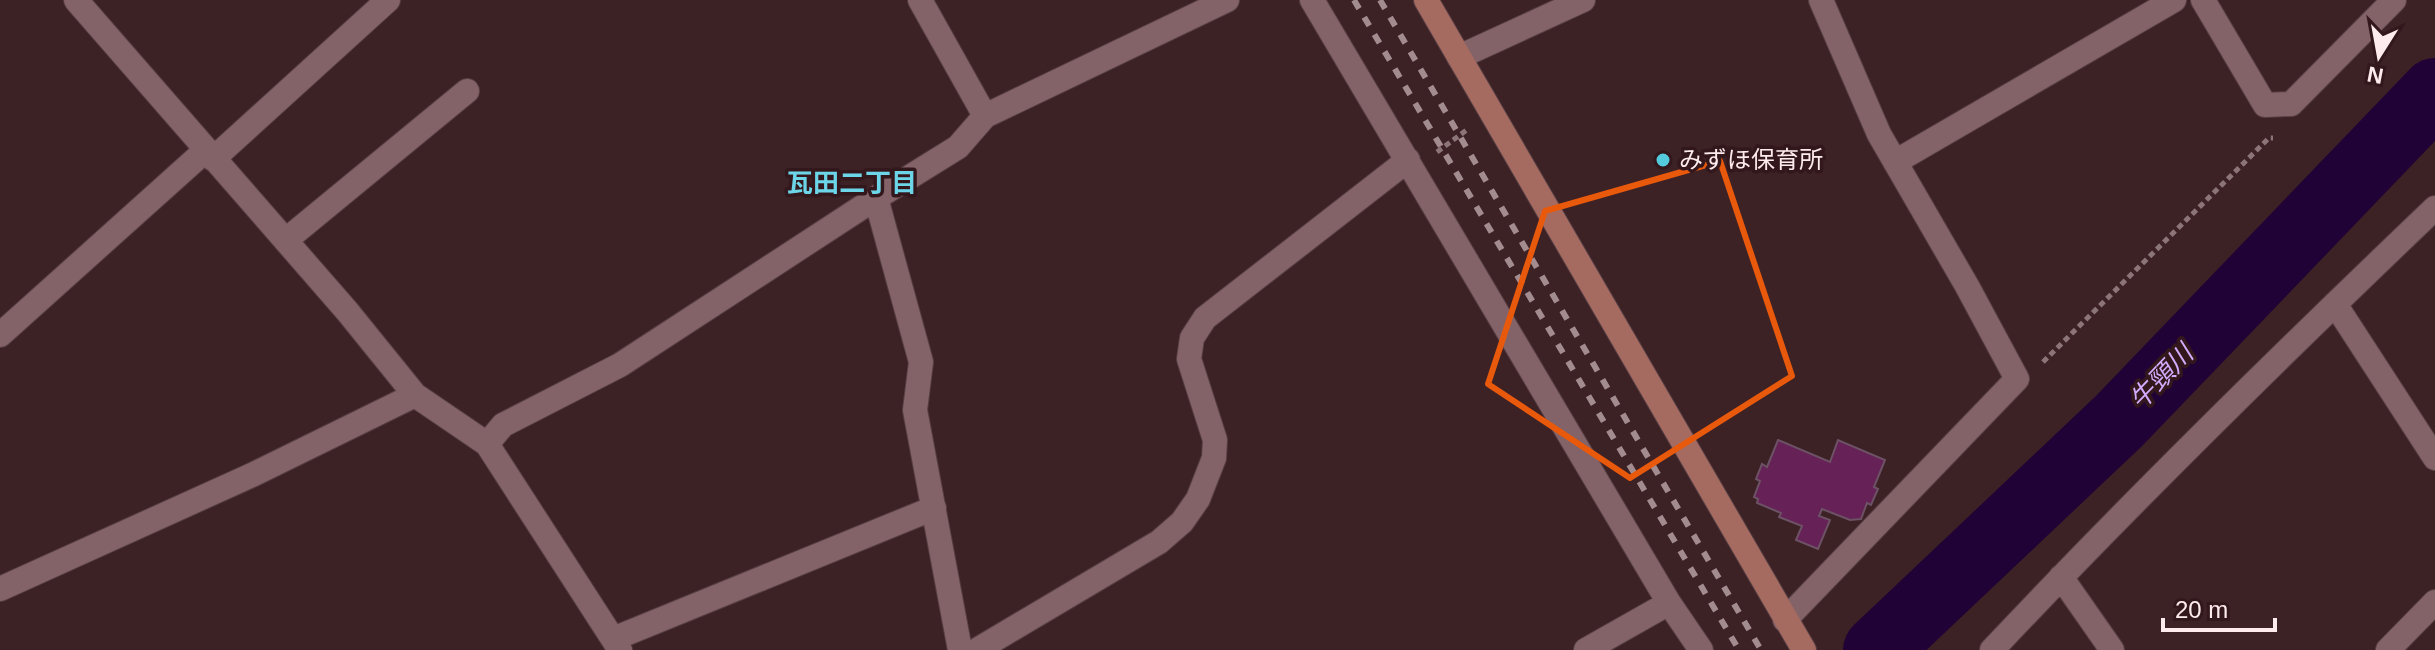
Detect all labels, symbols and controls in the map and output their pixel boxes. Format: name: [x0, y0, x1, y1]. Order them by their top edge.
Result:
north arrow: [2339, 16, 2419, 96]
text: N: [2365, 61, 2385, 89]
place label: みずほ保育所: [1679, 146, 1823, 173]
marker: みずほ保育所: [1654, 151, 1672, 169]
district label: 瓦田二丁目: [787, 168, 917, 198]
water label: 牛頸川: [2123, 336, 2201, 415]
scale bar: [2163, 582, 2275, 632]
text: 20 m: [2175, 596, 2228, 623]

